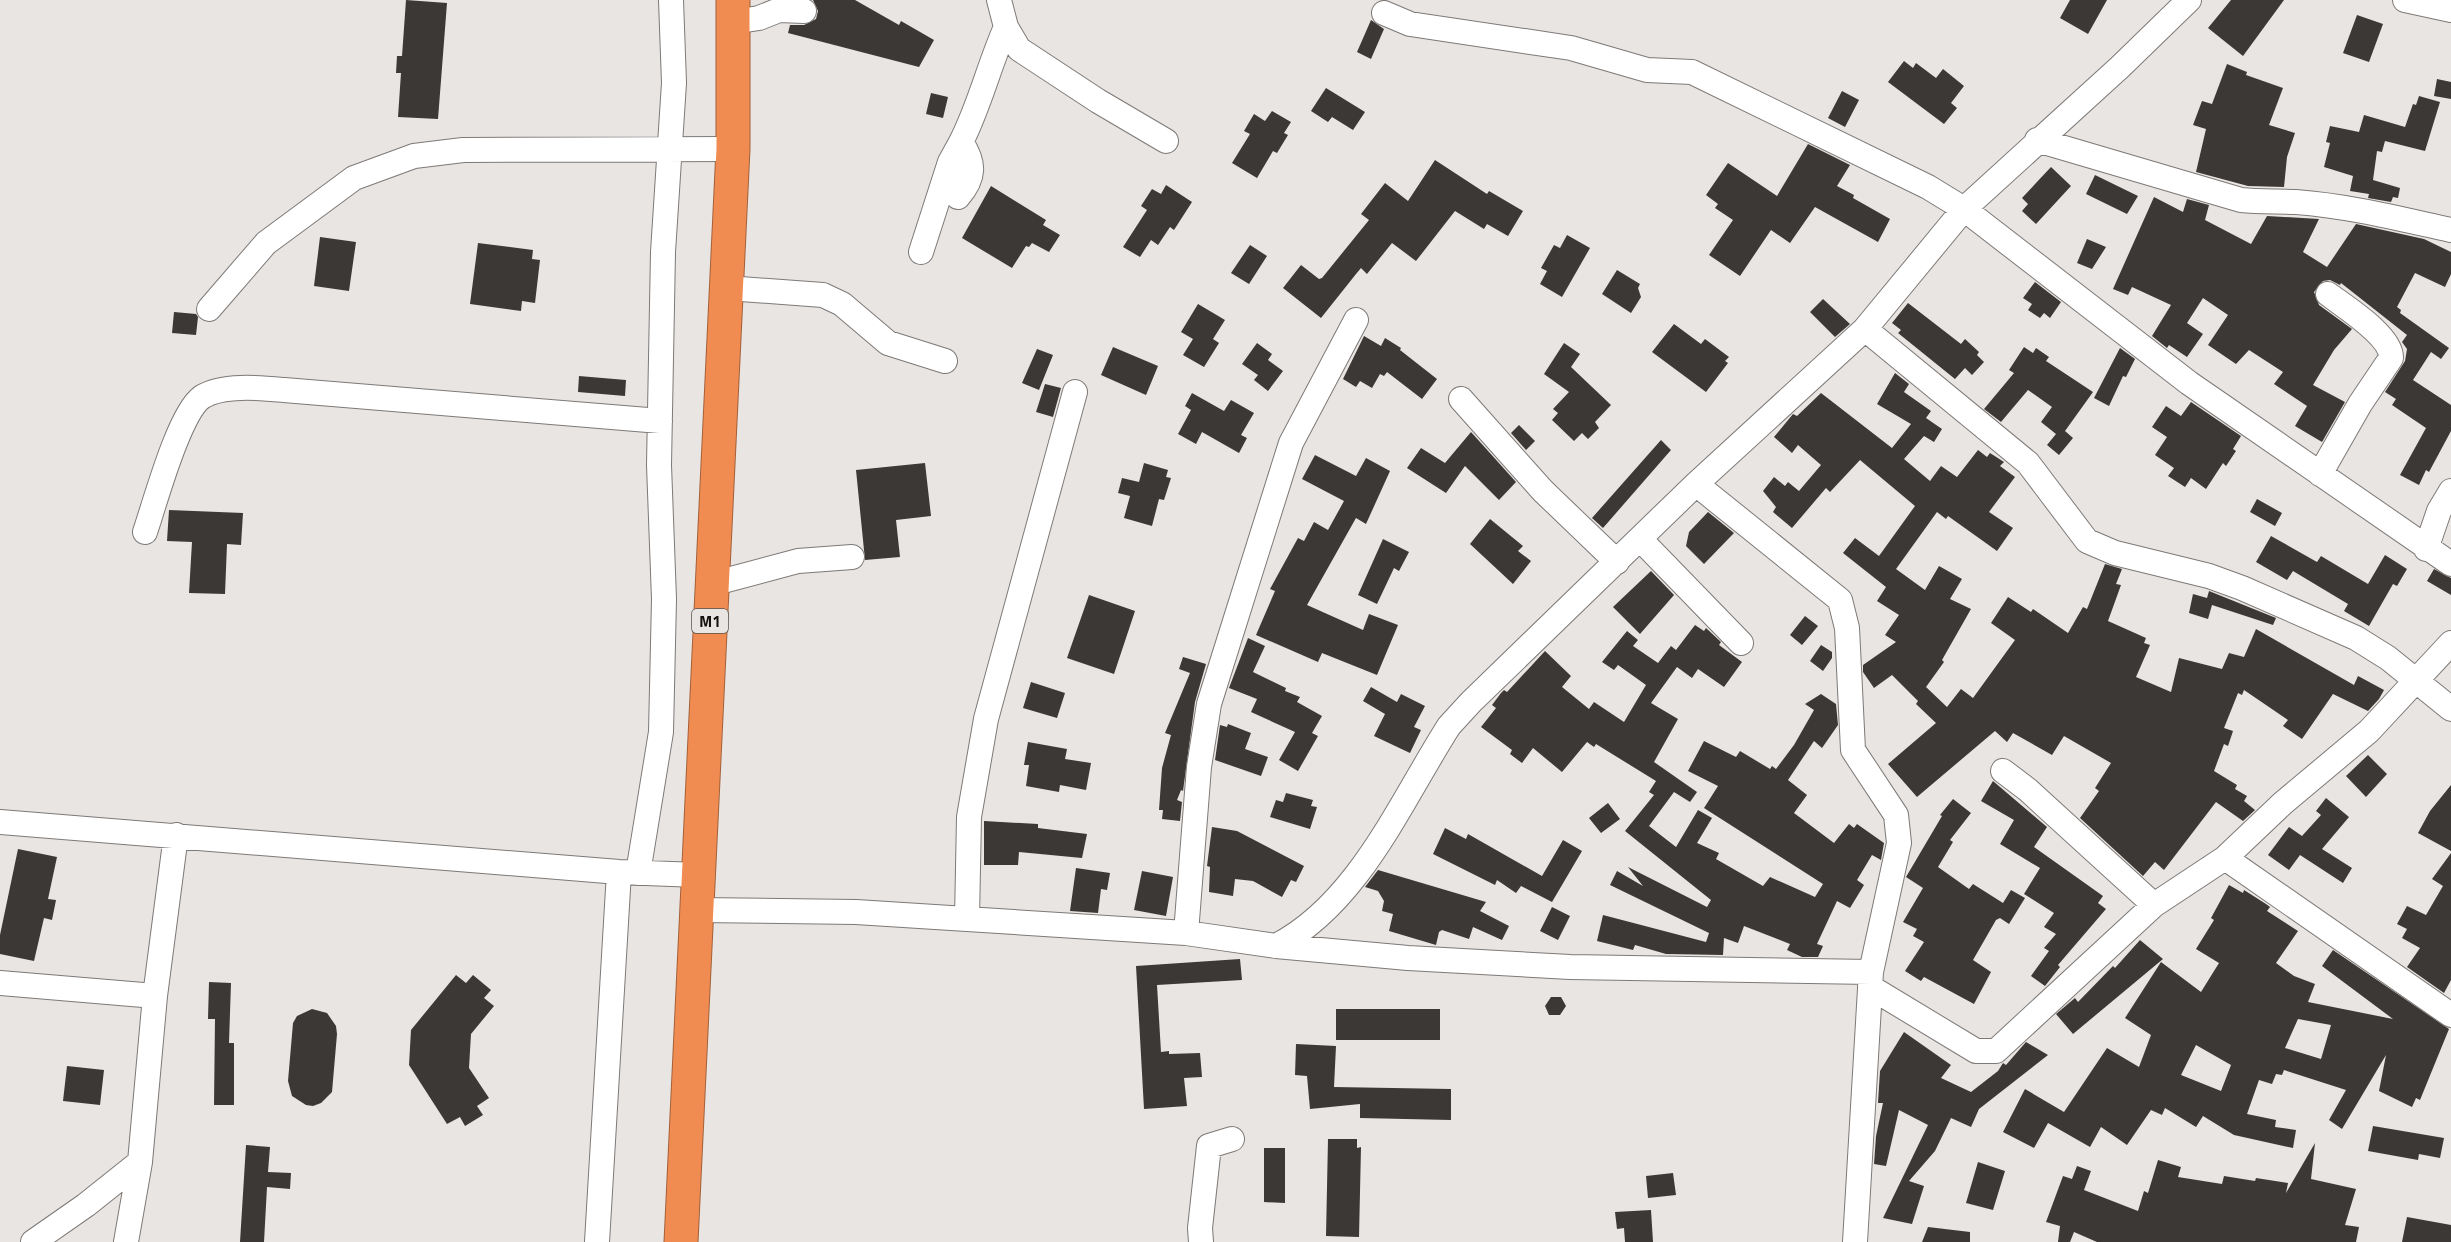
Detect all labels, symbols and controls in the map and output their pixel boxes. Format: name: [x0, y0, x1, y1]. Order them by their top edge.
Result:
road number: M1: [692, 609, 728, 633]

